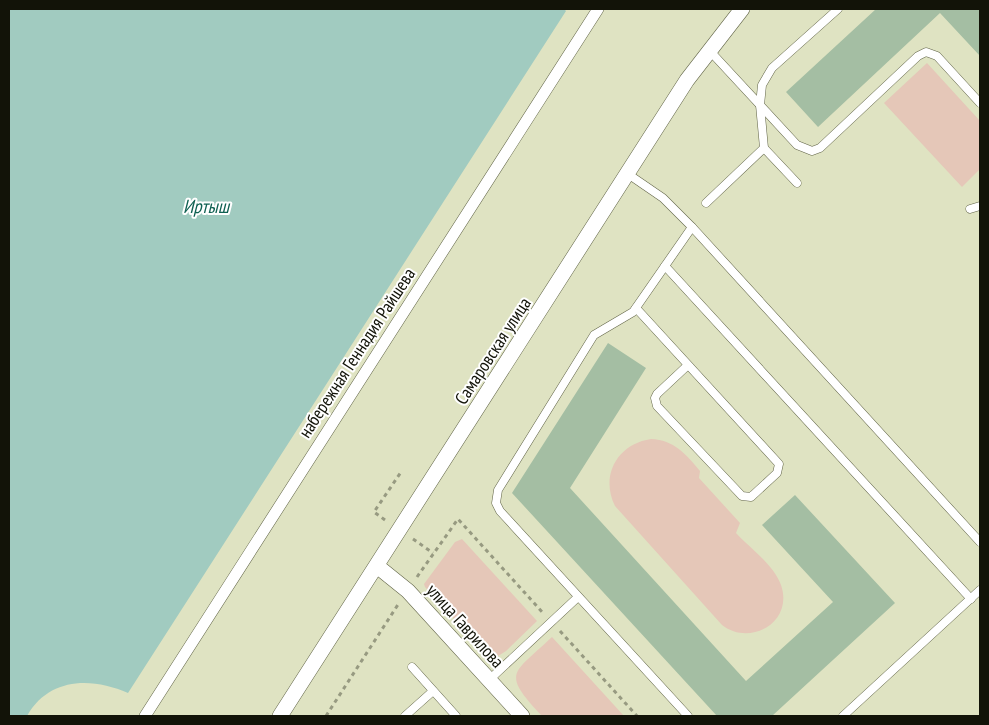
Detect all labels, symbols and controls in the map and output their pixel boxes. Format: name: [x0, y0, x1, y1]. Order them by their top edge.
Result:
water label: Иртыш: [183, 194, 231, 218]
street label: набережная Геннадия Райшева: [293, 263, 420, 442]
street label: Самаровская улица: [449, 293, 536, 409]
street label: улица Гаврилова: [422, 579, 509, 672]

